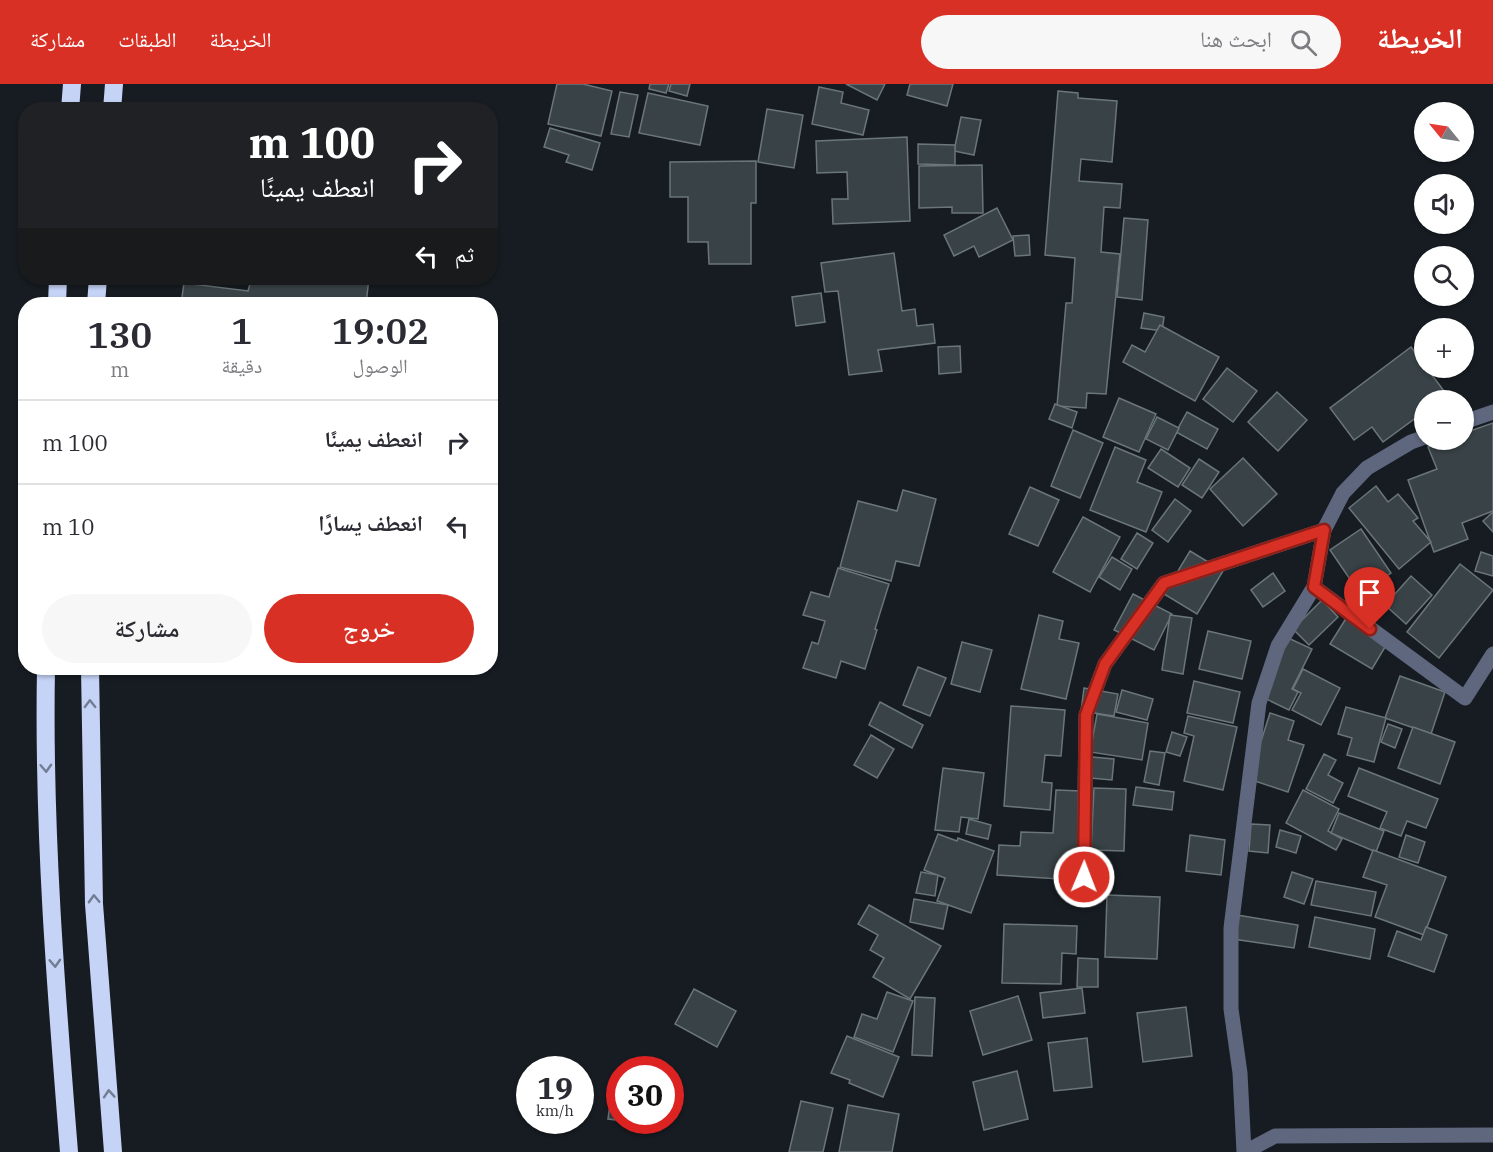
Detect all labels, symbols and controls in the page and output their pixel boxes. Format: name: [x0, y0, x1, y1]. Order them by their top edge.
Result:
search box: [921, 15, 1341, 69]
text: الخريطة: [1377, 19, 1463, 56]
text: ابحث هنا: [1200, 24, 1272, 53]
text: مشاركة: [30, 25, 85, 53]
text: الطبقات: [118, 25, 177, 53]
text: الخريطة: [210, 25, 271, 53]
icon: search: [1287, 26, 1320, 59]
north arrow: [1414, 102, 1474, 162]
map controls: [1414, 102, 1474, 450]
text: 100 m: [249, 115, 375, 170]
icon: right: [396, 126, 474, 204]
text: انعطف يمينًا: [260, 169, 375, 204]
button: sound: [1414, 174, 1474, 234]
text: ثم: [455, 239, 474, 268]
icon: left: [410, 240, 443, 273]
button: search: [1414, 246, 1474, 306]
text: 1: [231, 307, 253, 354]
text: 19:02: [332, 307, 429, 354]
text: 130: [87, 311, 152, 358]
button: +: [1414, 318, 1474, 378]
text: دقيقة: [222, 352, 262, 379]
text: الوصول: [352, 352, 408, 379]
text: m: [110, 356, 129, 383]
button: −: [1414, 390, 1474, 450]
text: انعطف يمينًا: [325, 424, 423, 453]
icon: right: [441, 426, 474, 459]
text: 100 m: [42, 428, 108, 457]
text: انعطف يسارًا: [318, 508, 423, 537]
icon: left: [441, 510, 474, 543]
text: 10 m: [42, 512, 94, 541]
pin: [1344, 567, 1395, 629]
icon: arrive: [1353, 576, 1386, 609]
button: مشاركة: [42, 594, 252, 663]
button: خروج: [264, 594, 474, 663]
one-way arrow: [84, 700, 97, 709]
one-way arrow: [40, 763, 53, 772]
position arrow: [1052, 845, 1116, 909]
one-way arrow: [88, 895, 101, 904]
one-way arrow: [48, 958, 61, 967]
speed limit sign: 30: [606, 1056, 684, 1134]
text: 19: [537, 1068, 573, 1107]
one-way arrow: [103, 1089, 116, 1098]
text: km/h: [536, 1101, 574, 1120]

